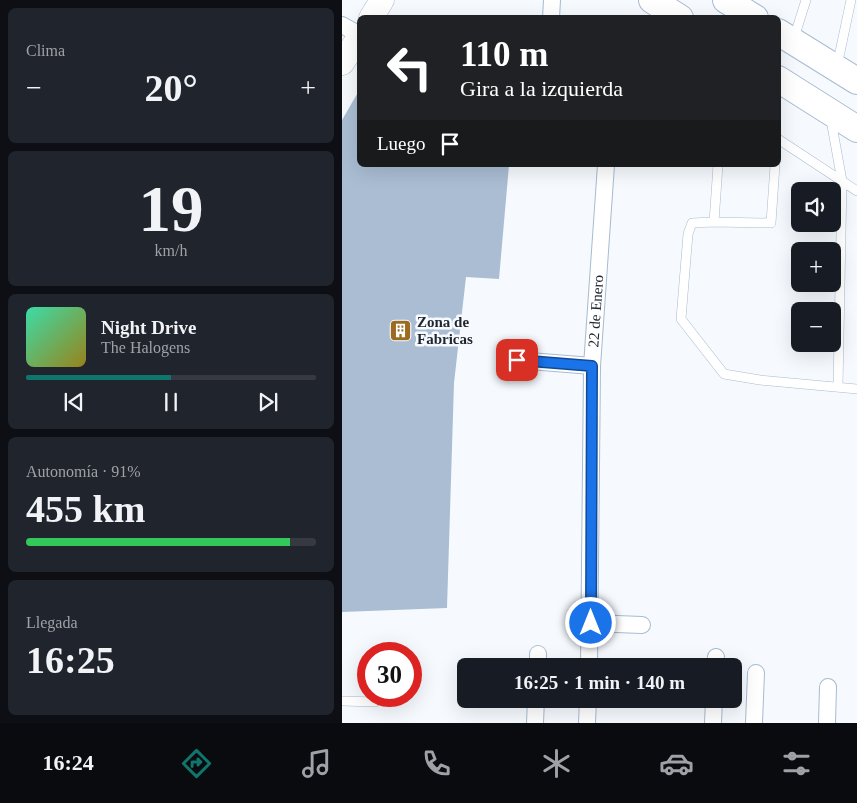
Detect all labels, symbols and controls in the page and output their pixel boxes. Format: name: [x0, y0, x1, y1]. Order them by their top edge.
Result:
icon: left: [377, 35, 442, 100]
text: 110 m: [460, 35, 548, 74]
text: Clima: [26, 42, 65, 59]
text: 20°: [144, 67, 198, 109]
text: −: [26, 72, 42, 103]
text: +: [300, 72, 316, 103]
text: Gira a la izquierda: [460, 76, 623, 101]
icon: arrive: [436, 130, 464, 158]
text: Luego: [377, 133, 426, 154]
text: 19: [139, 173, 204, 245]
map controls: [791, 182, 841, 352]
button: sound: [791, 182, 841, 232]
text: km/h: [155, 242, 187, 259]
button: +: [791, 242, 841, 292]
street label: 22 de Enero: [585, 274, 606, 348]
button: −: [791, 302, 841, 352]
place label: Zona de Fabricas: [417, 314, 473, 347]
text: Night Drive: [101, 317, 197, 338]
building icon: Zona de Fabricas: [389, 319, 413, 343]
text: The Halogens: [101, 339, 190, 356]
pin: [496, 339, 538, 381]
icon: arrive: [503, 346, 531, 374]
icon: previous: [60, 388, 88, 416]
icon: pause: [157, 388, 185, 416]
icon: next: [254, 388, 282, 416]
text: Autonomía · 91%: [26, 463, 141, 480]
text: 455 km: [26, 488, 145, 530]
position arrow: [564, 596, 616, 648]
text: Llegada: [26, 614, 78, 631]
text: 16:25: [26, 639, 115, 681]
speed limit sign: 30: [357, 642, 422, 707]
text: 16:25 · 1 min · 140 m: [514, 672, 685, 693]
icon: directions: [179, 746, 214, 781]
icon: music: [299, 746, 334, 781]
icon: phone: [419, 746, 454, 781]
icon: climate: [539, 746, 574, 781]
icon: car: [659, 746, 694, 781]
icon: filters: [779, 746, 814, 781]
text: 16:24: [43, 750, 94, 775]

